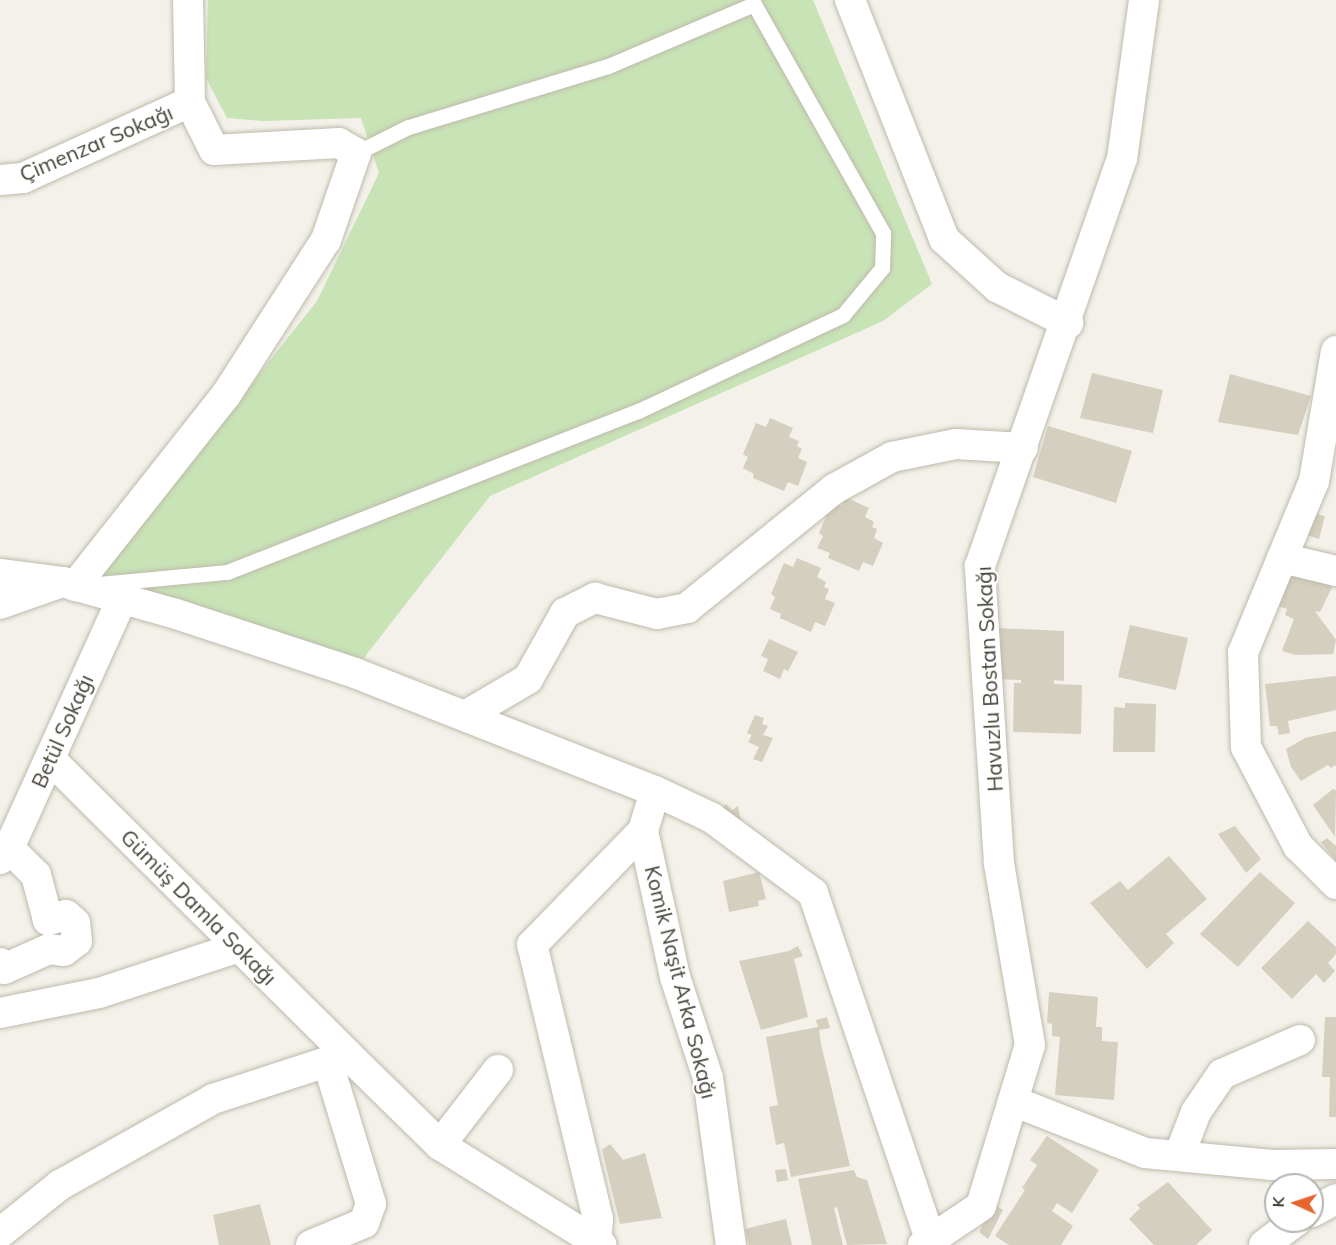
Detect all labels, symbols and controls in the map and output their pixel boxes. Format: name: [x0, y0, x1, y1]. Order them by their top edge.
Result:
street label: Çimenzar Sokağı: [16, 99, 176, 187]
street label: Havuzlu Bostan Sokağı: [971, 566, 1007, 792]
street label: Betül Sokağı: [26, 670, 98, 792]
street label: Gümüş Damla Sokağı: [116, 824, 282, 990]
street label: Komik Naşit Arka Sokağı: [640, 863, 722, 1101]
north arrow: [1264, 1173, 1324, 1233]
text: K: [1268, 1196, 1288, 1208]

